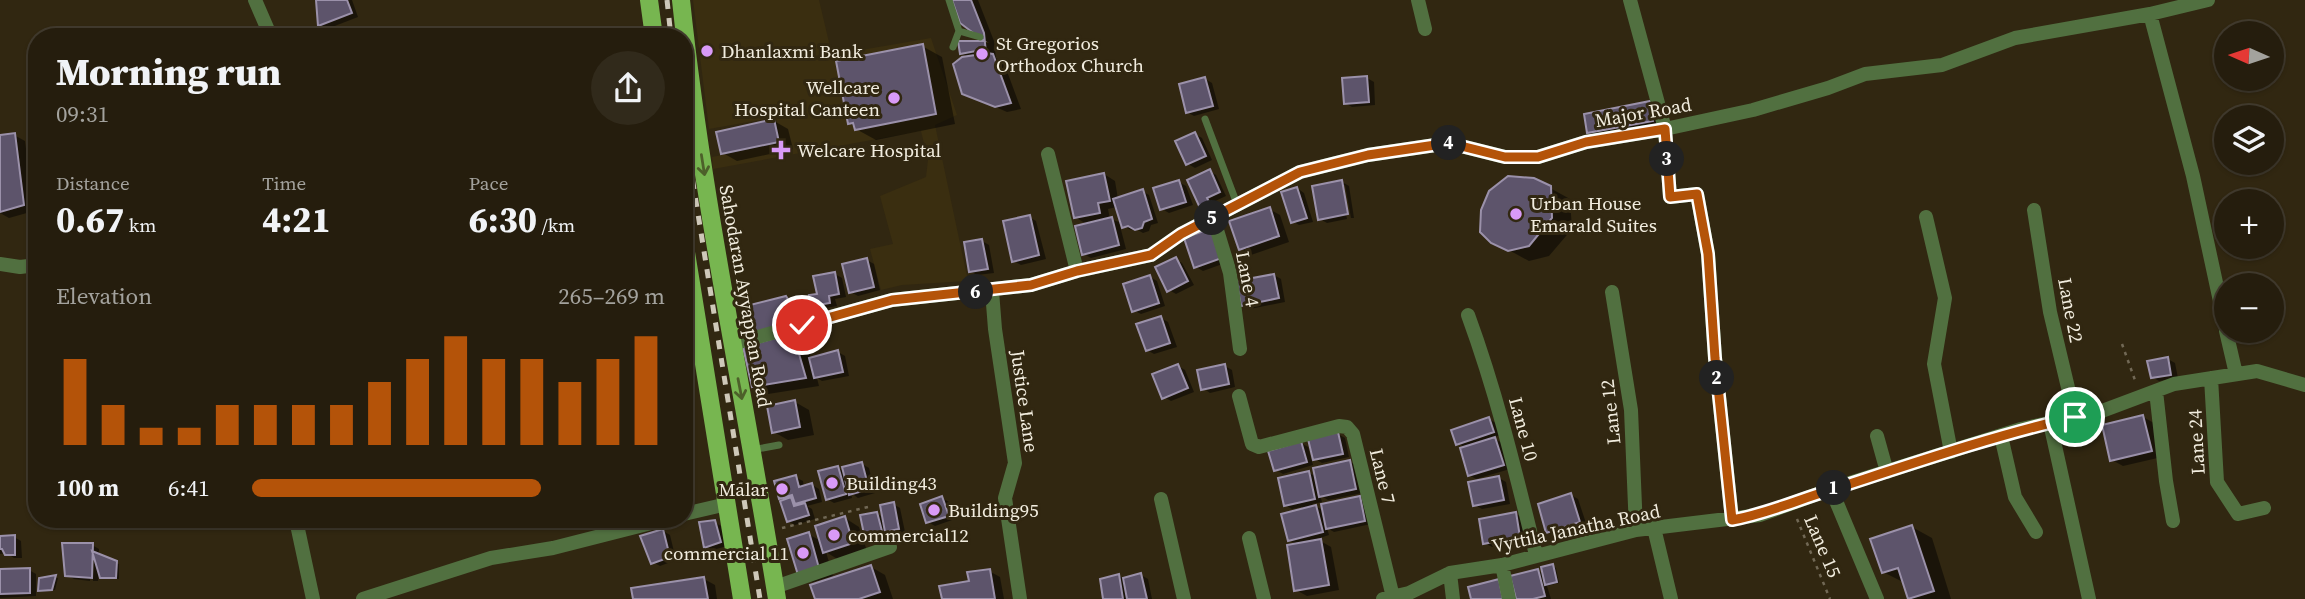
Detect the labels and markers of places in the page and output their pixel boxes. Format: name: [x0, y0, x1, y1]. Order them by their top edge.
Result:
place label: St Gregorios Orthodox Church: [996, 30, 1144, 78]
place label: Dhanlaxmi Bank: [721, 38, 863, 64]
marker: Dhanlaxmi Bank: [699, 43, 715, 59]
marker: St Gregorios Orthodox Church: [974, 46, 990, 62]
place label: Wellcare Hospital Canteen: [734, 74, 880, 122]
marker: Wellcare Hospital Canteen: [886, 90, 902, 106]
pin: 4: [1432, 125, 1466, 160]
place label: Welcare Hospital: [797, 137, 942, 163]
marker: Welcare Hospital: [771, 140, 791, 160]
pin: 3: [1650, 142, 1684, 176]
place label: Urban House Emarald Suites: [1530, 190, 1657, 238]
pin: 5: [1194, 200, 1230, 235]
marker: Urban House Emarald Suites: [1508, 206, 1524, 222]
pin: 6: [958, 274, 993, 310]
pin: [772, 295, 832, 355]
pin: 2: [1700, 360, 1734, 396]
pin: [2045, 387, 2105, 447]
place label: Building43: [846, 470, 937, 496]
pin: 1: [1816, 470, 1852, 505]
marker: Building43: [824, 475, 840, 491]
place label: Malar: [718, 476, 768, 502]
marker: Malar: [774, 481, 790, 497]
place label: Building95: [948, 497, 1039, 523]
marker: Building95: [926, 502, 942, 518]
place label: commercial12: [848, 522, 969, 548]
marker: commercial12: [826, 527, 842, 543]
place label: commercial 11: [664, 540, 789, 566]
marker: commercial 11: [795, 545, 811, 561]

